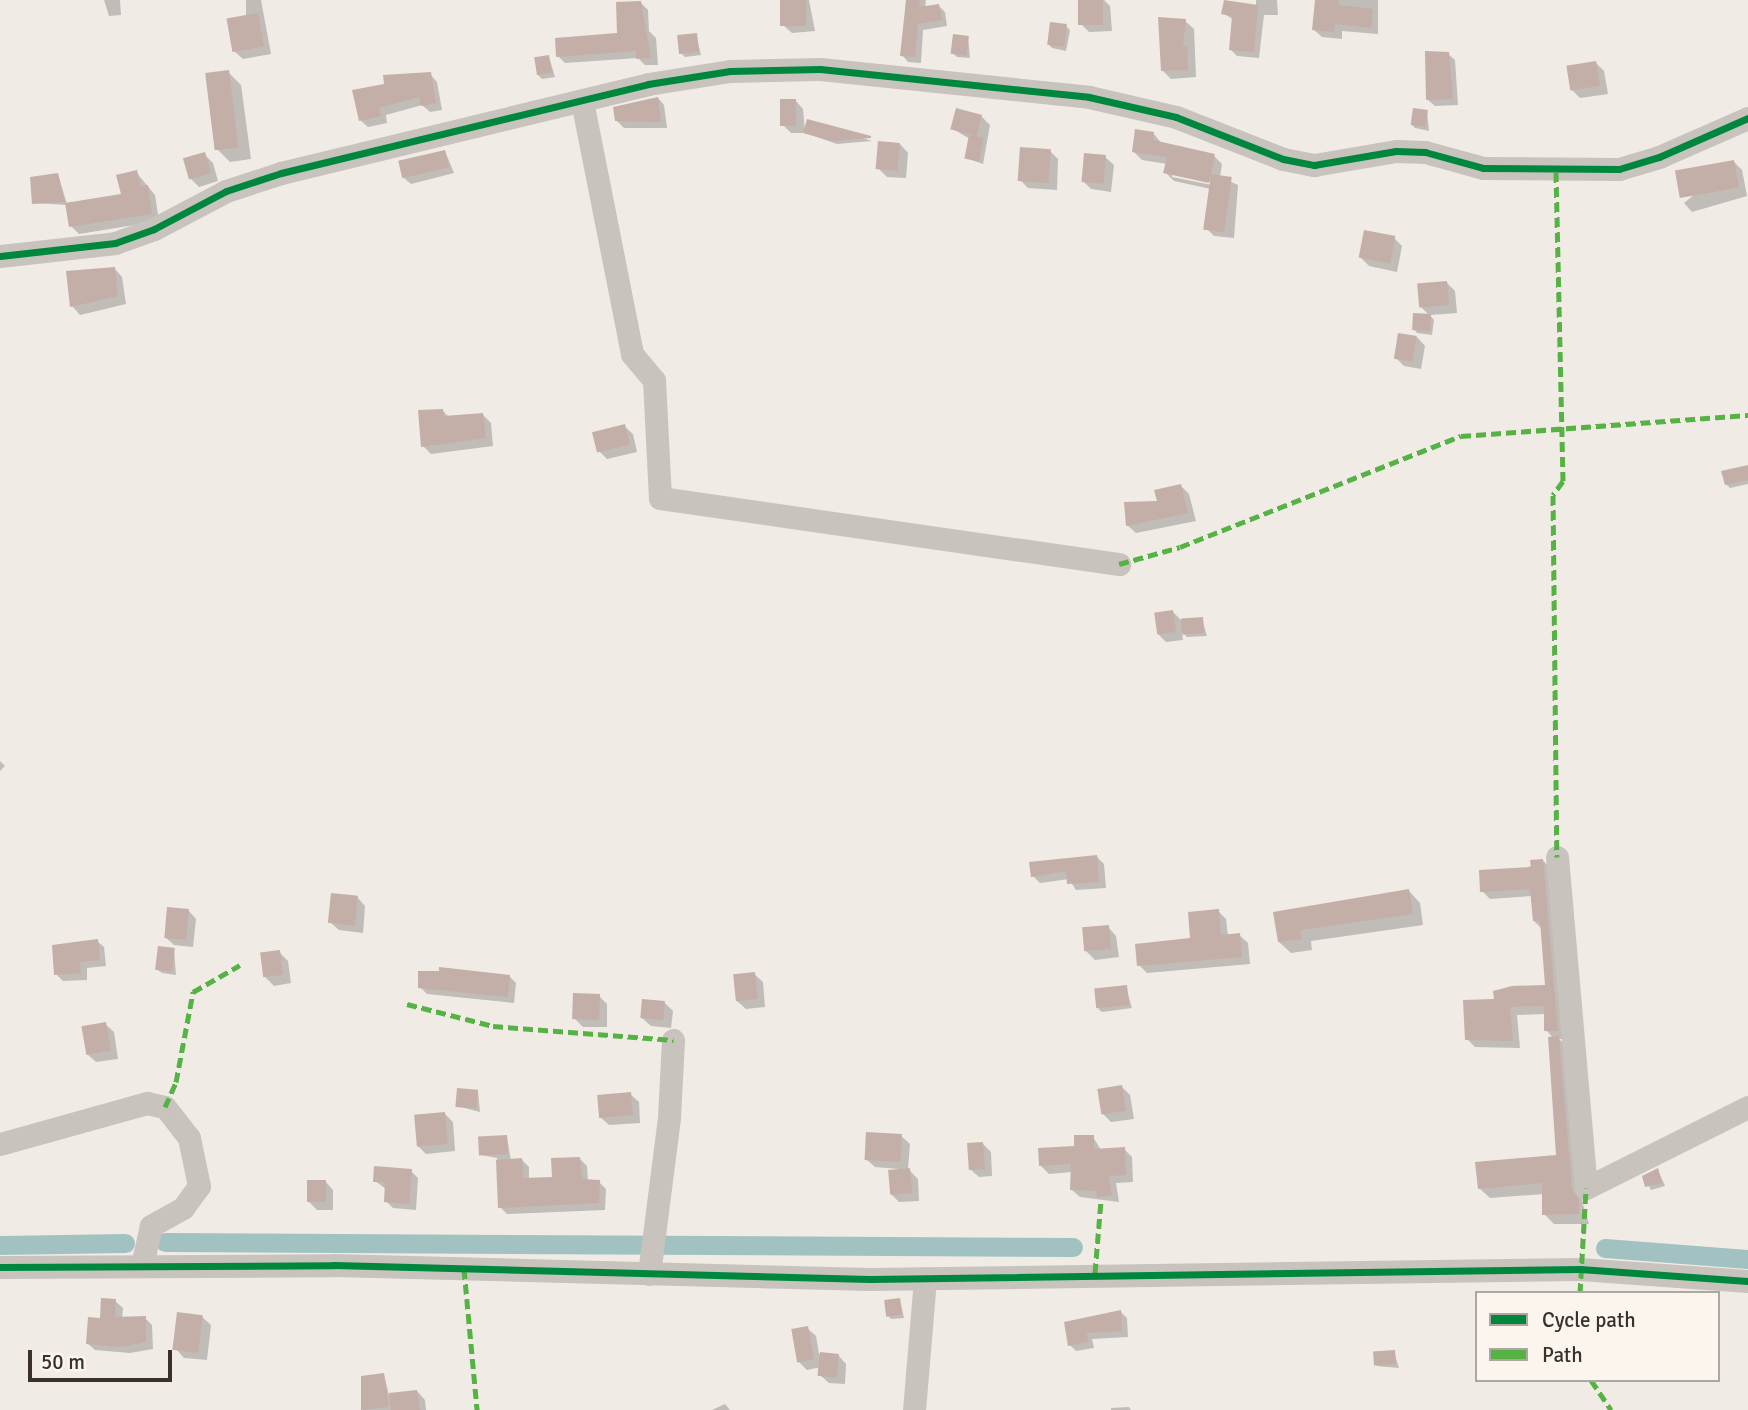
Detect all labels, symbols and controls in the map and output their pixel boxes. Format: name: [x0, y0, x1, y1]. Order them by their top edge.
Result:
legend: [1475, 1291, 1720, 1382]
text: Cycle path: [1542, 1307, 1636, 1333]
scale bar: [32, 1336, 175, 1380]
text: Path: [1542, 1342, 1583, 1368]
text: 50 m: [41, 1349, 85, 1375]

